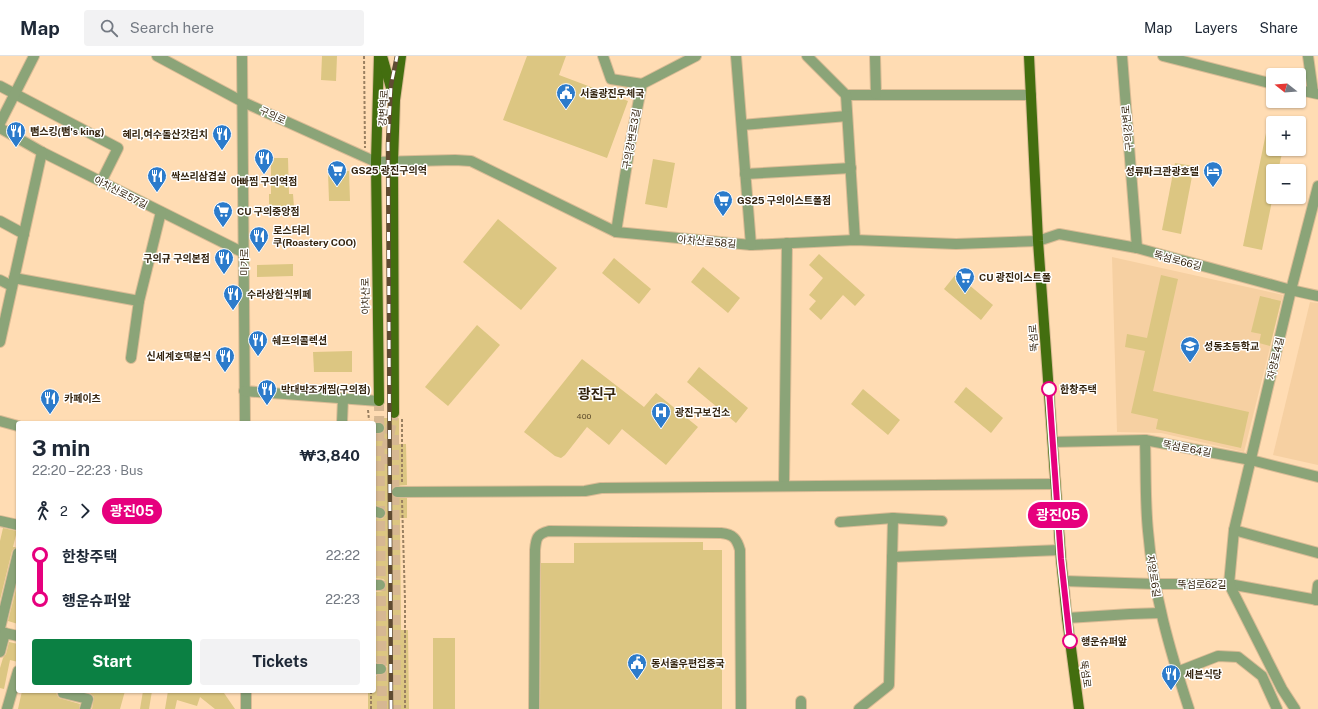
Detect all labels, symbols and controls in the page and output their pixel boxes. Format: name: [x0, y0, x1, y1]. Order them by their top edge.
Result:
search box: [84, 10, 364, 46]
text: Map: [20, 17, 60, 39]
icon: search: [98, 17, 120, 39]
text: Search here: [130, 19, 214, 36]
text: Map: [1144, 20, 1172, 36]
text: Layers: [1194, 20, 1238, 36]
text: Share: [1260, 20, 1298, 36]
north arrow: [1266, 68, 1306, 108]
map controls: [1266, 68, 1306, 204]
public building icon: 서울광진우체국: [555, 82, 577, 110]
place label: 서울광진우체국: [580, 87, 644, 99]
street label: 강변역로: [376, 89, 390, 127]
street label: 구의로: [258, 104, 288, 126]
street label: 구의강변로: [1119, 105, 1135, 151]
street label: 구의강변로3길: [620, 108, 642, 170]
button: +: [1266, 116, 1306, 156]
restaurant icon: 뻠스킹(뻠's king): [5, 120, 27, 148]
restaurant icon: 혜리,여수돌산갓김치: [211, 123, 233, 151]
place label: 뻠스킹(뻠's king): [30, 125, 104, 137]
place label: 혜리,여수돌산갓김치: [122, 128, 208, 140]
restaurant icon: 아빠찜 구의역점: [253, 147, 275, 175]
supermarket icon: GS25 광진구의역: [326, 159, 348, 187]
hotel icon: 성류파크관광호텔: [1202, 160, 1224, 188]
place label: GS25 광진구의역: [351, 164, 427, 176]
button: −: [1266, 164, 1306, 204]
restaurant icon: 싹쓰리삼겹살: [146, 165, 168, 193]
place label: 성류파크관광호텔: [1125, 165, 1199, 177]
place label: 싹쓰리삼겹살: [171, 170, 226, 182]
street label: 아차산로57길: [92, 173, 150, 211]
place label: 아빠찜 구의역점: [231, 175, 297, 187]
supermarket icon: GS25 구의이스트폴점: [712, 189, 734, 217]
place label: GS25 구의이스트폴점: [737, 194, 831, 206]
supermarket icon: CU 구의중앙점: [212, 200, 234, 228]
place label: CU 구의중앙점: [237, 205, 300, 217]
place label: 로스터리 쿠(Roastery COO): [273, 224, 356, 248]
restaurant icon: 로스터리 쿠(Roastery COO): [248, 225, 270, 253]
street label: 아차산로58길: [677, 232, 737, 250]
restaurant icon: 구의규 구의본점: [213, 247, 235, 275]
street label: 미가로: [238, 248, 250, 276]
street label: 뚝섬로66길: [1153, 248, 1203, 272]
place label: 구의규 구의본점: [143, 252, 210, 264]
supermarket icon: CU 광진이스트폴: [954, 266, 976, 294]
place label: CU 광진이스트폴: [979, 271, 1051, 283]
street label: 아차산로: [359, 277, 371, 315]
restaurant icon: 수라상한식뷔페: [222, 283, 244, 311]
place label: 수라상한식뷔페: [247, 288, 311, 300]
street label: 뚝섬로: [1026, 324, 1040, 352]
restaurant icon: 쉐프의콜렉션: [247, 329, 269, 357]
place label: 쉐프의콜렉션: [272, 334, 327, 346]
school or university icon: 성동초등학교: [1179, 335, 1201, 363]
street label: 자양로4길: [1264, 336, 1286, 380]
place label: 성동초등학교: [1204, 340, 1259, 352]
restaurant icon: 신세계호떡분식: [214, 345, 236, 373]
place label: 신세계호떡분식: [147, 350, 211, 362]
restaurant icon: 박대박조개찜(구의점): [256, 378, 278, 406]
marker: 한창주택: [1041, 381, 1057, 397]
place label: 박대박조개찜(구의점): [281, 383, 371, 395]
place label: 한창주택: [1060, 383, 1097, 395]
district label: 광진구: [578, 386, 616, 402]
restaurant icon: 카페이츠: [39, 387, 61, 415]
place label: 카페이츠: [64, 392, 101, 404]
hospital icon: 광진구보건소: [650, 401, 672, 429]
place label: 광진구보건소: [675, 406, 730, 418]
house number: 400: [577, 411, 591, 421]
text: 3 min: [32, 435, 90, 461]
street label: 뚝섬로64길: [1162, 437, 1212, 459]
text: ₩3,840: [300, 447, 360, 464]
text: 22:20 – 22:23 · Bus: [32, 463, 143, 478]
icon: walk: [32, 500, 54, 522]
icon: forward: [74, 500, 96, 522]
line badge: 광진05: [1030, 502, 1086, 528]
text: 광진05: [110, 503, 154, 519]
text: 2: [60, 504, 68, 519]
text: 광진05: [1036, 507, 1080, 523]
text: 한창주택: [62, 548, 117, 565]
text: 22:22: [326, 548, 360, 563]
street label: 자양로6길: [1145, 554, 1163, 598]
street label: 뚝섬로62길: [1178, 578, 1227, 590]
text: 행운슈퍼앞: [62, 592, 131, 609]
text: 22:23: [325, 592, 360, 607]
marker: 행운슈퍼앞: [1062, 633, 1078, 649]
place label: 행운슈퍼앞: [1081, 635, 1127, 647]
button: Start: [32, 639, 192, 685]
button: Tickets: [200, 639, 360, 685]
public building icon: 동서울우편집중국: [626, 652, 648, 680]
place label: 동서울우편집중국: [651, 657, 725, 669]
street label: 뚝섬로: [1078, 659, 1094, 689]
restaurant icon: 세븐식당: [1160, 663, 1182, 691]
place label: 세븐식당: [1185, 668, 1222, 680]

